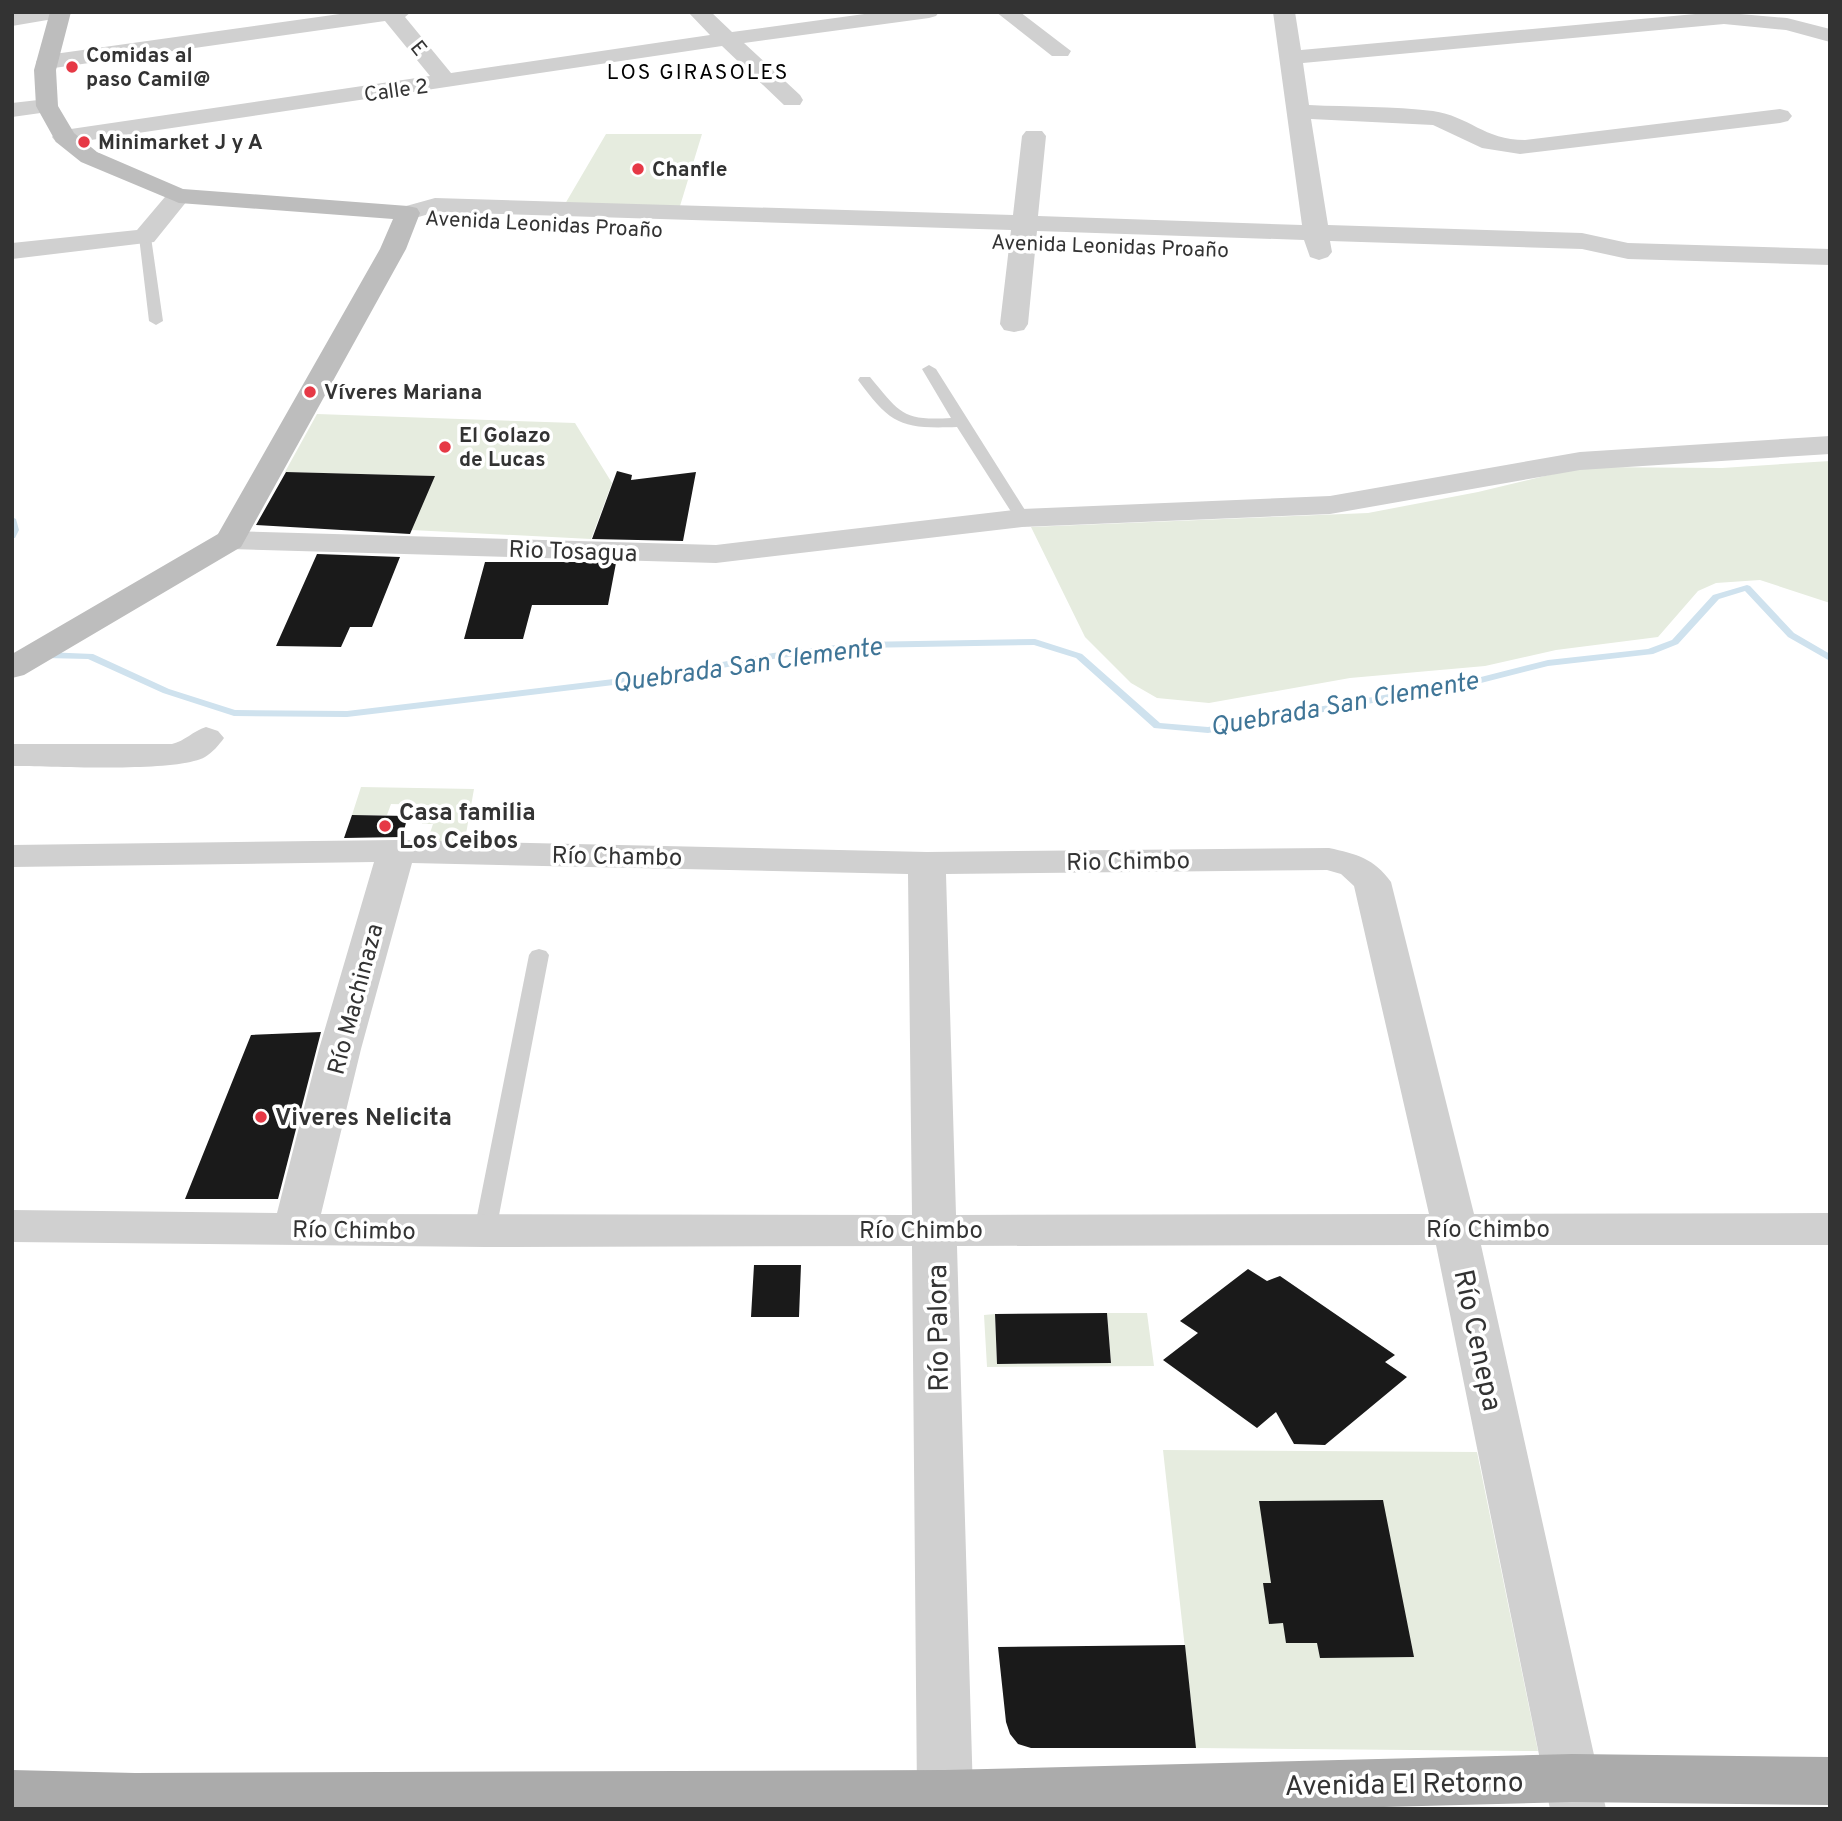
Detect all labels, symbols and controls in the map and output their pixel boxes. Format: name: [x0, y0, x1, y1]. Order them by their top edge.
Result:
street label: E: [403, 36, 432, 62]
place label: Comidas al paso Camil@: [86, 43, 210, 94]
marker: Comidas al paso Camil@: [64, 59, 80, 75]
district label: LOS GIRASOLES: [607, 60, 789, 87]
street label: Calle 2: [362, 74, 430, 109]
place label: Minimarket J y A: [98, 130, 263, 157]
marker: Minimarket J y A: [76, 134, 92, 150]
place label: Chanfle: [652, 157, 728, 184]
marker: Chanfle: [630, 161, 646, 177]
street label: Avenida Leonidas Proaño: [424, 206, 663, 245]
street label: Avenida Leonidas Proaño: [991, 230, 1229, 265]
place label: Víveres Mariana: [324, 380, 482, 407]
marker: Víveres Mariana: [302, 384, 318, 400]
place label: El Golazo de Lucas: [459, 423, 551, 474]
marker: El Golazo de Lucas: [437, 439, 453, 455]
street label: Rio Tosagua: [508, 536, 638, 570]
water label: Quebrada San Clemente: [611, 631, 885, 702]
water label: Quebrada San Clemente: [1208, 666, 1482, 745]
place label: Casa familia Los Ceibos: [399, 799, 536, 857]
marker: Casa familia Los Ceibos: [377, 818, 393, 834]
street label: Río Chambo: [551, 842, 683, 874]
street label: Rio Chimbo: [1066, 847, 1190, 879]
street label: Río Machinaza: [322, 921, 392, 1078]
place label: Viveres Nelicita: [275, 1104, 452, 1134]
marker: Viveres Nelicita: [253, 1109, 269, 1125]
street label: Río Chimbo: [292, 1216, 416, 1248]
street label: Río Chimbo: [1426, 1216, 1550, 1246]
street label: Río Chimbo: [859, 1217, 983, 1247]
street label: Río Palora: [921, 1264, 959, 1392]
street label: Río Cenepa: [1443, 1266, 1509, 1415]
street label: Avenida El Retorno: [1284, 1766, 1524, 1806]

